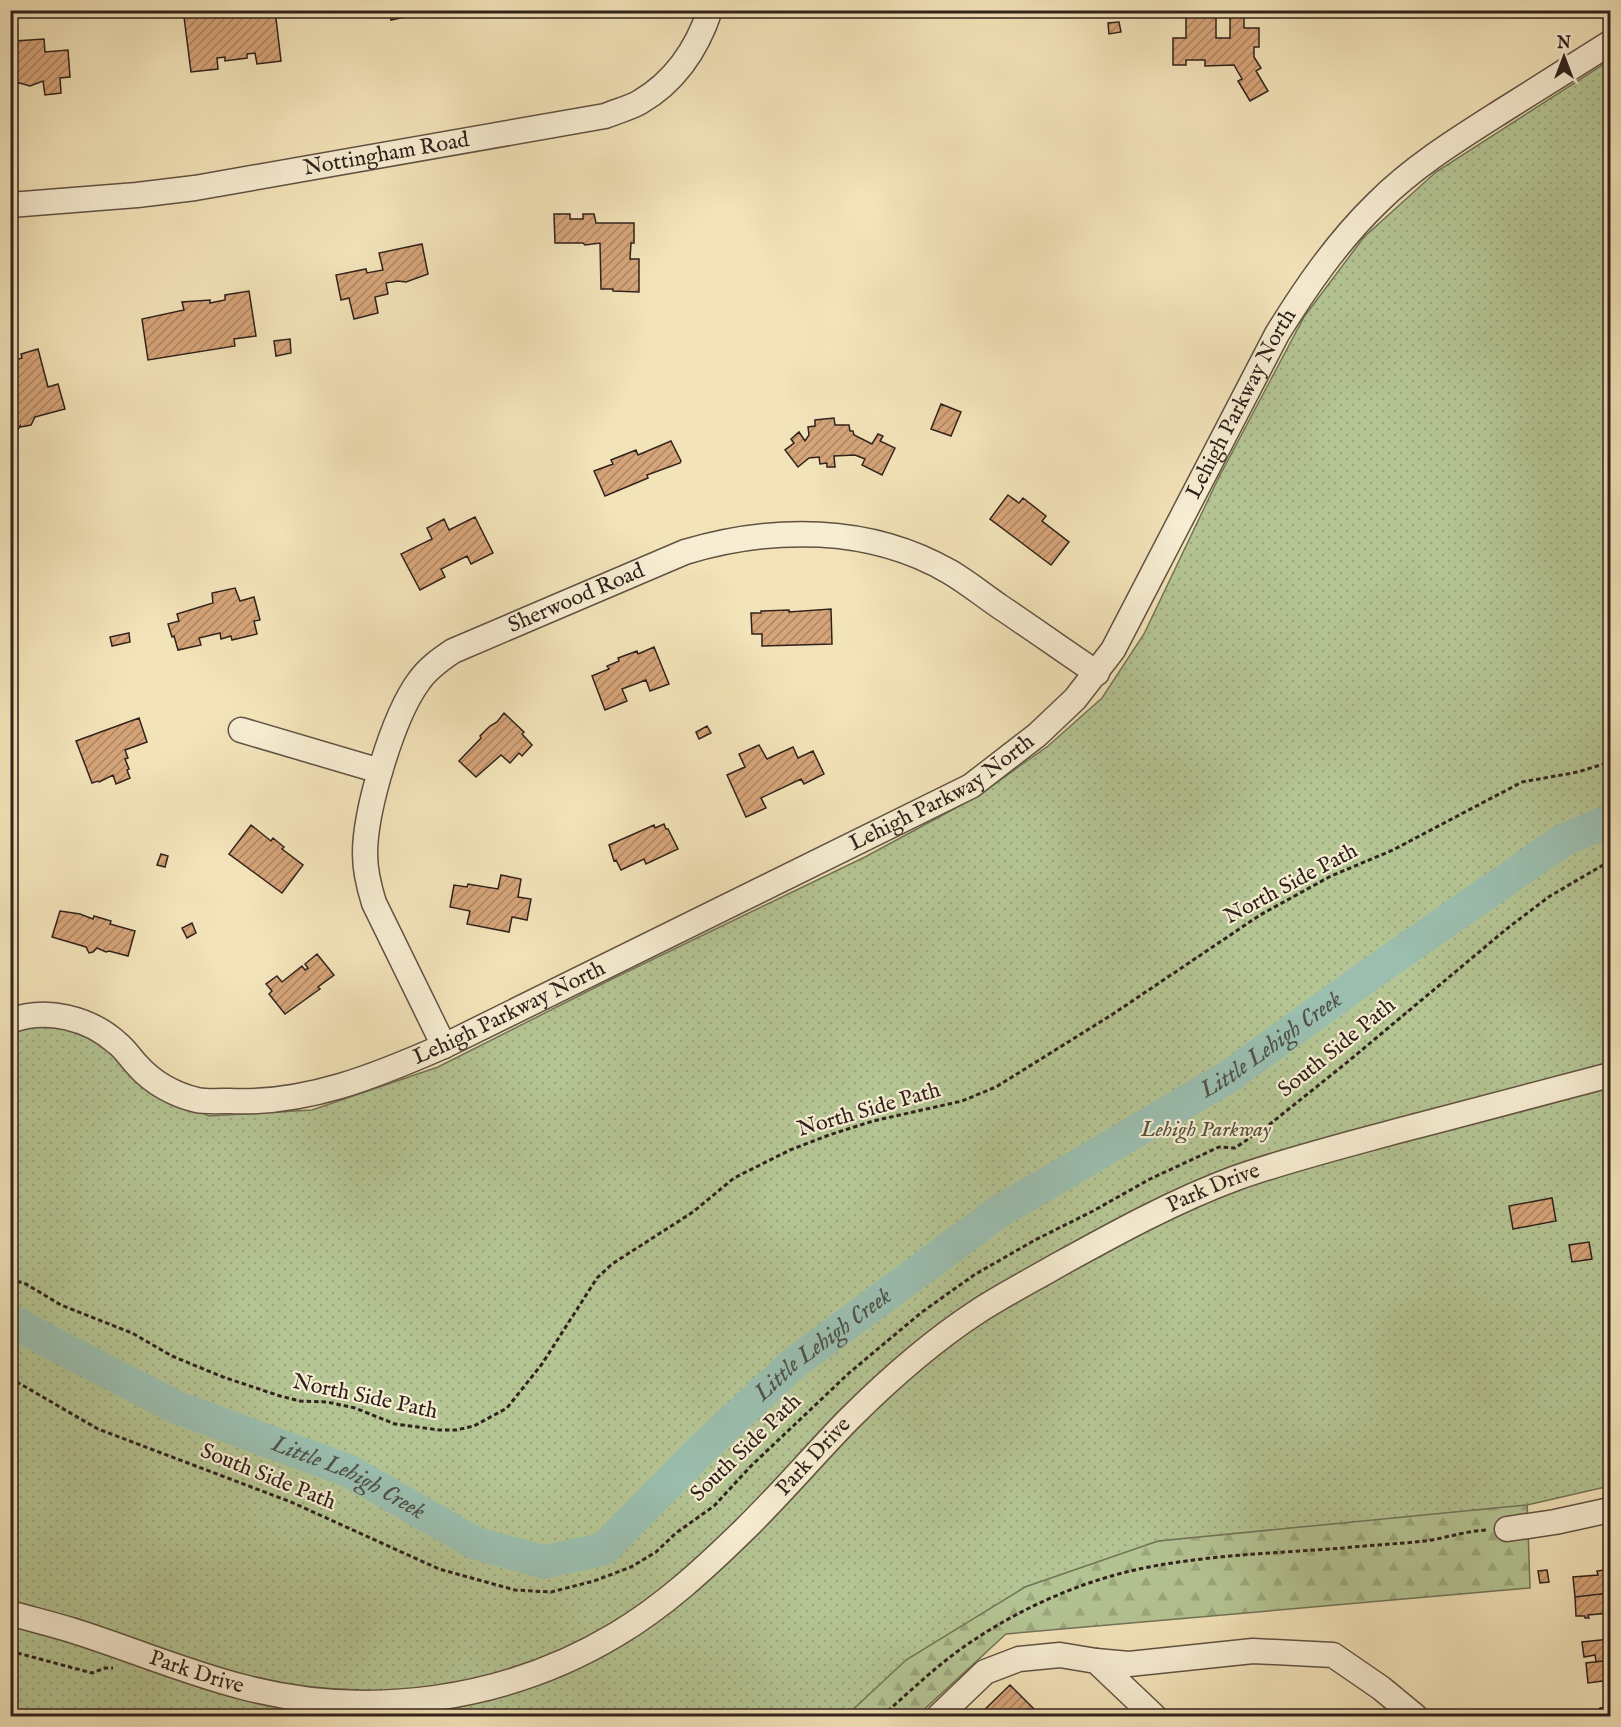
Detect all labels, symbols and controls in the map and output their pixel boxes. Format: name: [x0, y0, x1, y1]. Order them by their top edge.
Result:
north arrow: [1534, 27, 1594, 87]
text: N: [1556, 34, 1571, 54]
street label: Nottingham Road: [301, 126, 472, 183]
street label: Lehigh Parkway North: [1180, 303, 1303, 504]
street label: Sherwood Road: [504, 557, 649, 640]
street label: Lehigh Parkway North: [845, 728, 1040, 858]
street label: North Side Path: [1219, 837, 1363, 931]
street label: Lehigh Parkway North: [409, 954, 610, 1072]
water label: Little Lehigh Creek: [1194, 984, 1348, 1106]
street label: South Side Path: [1272, 992, 1402, 1104]
street label: North Side Path: [794, 1076, 944, 1144]
park label: Lehigh Parkway: [1140, 1116, 1272, 1144]
street label: Park Drive: [1162, 1157, 1263, 1220]
water label: Little Lehigh Creek: [747, 1281, 898, 1409]
street label: North Side Path: [290, 1368, 440, 1426]
street label: South Side Path: [685, 1388, 808, 1508]
street label: Park Drive: [770, 1411, 857, 1502]
water label: Little Lehigh Creek: [266, 1428, 431, 1527]
street label: South Side Path: [196, 1437, 340, 1517]
street label: Park Drive: [145, 1644, 247, 1701]

